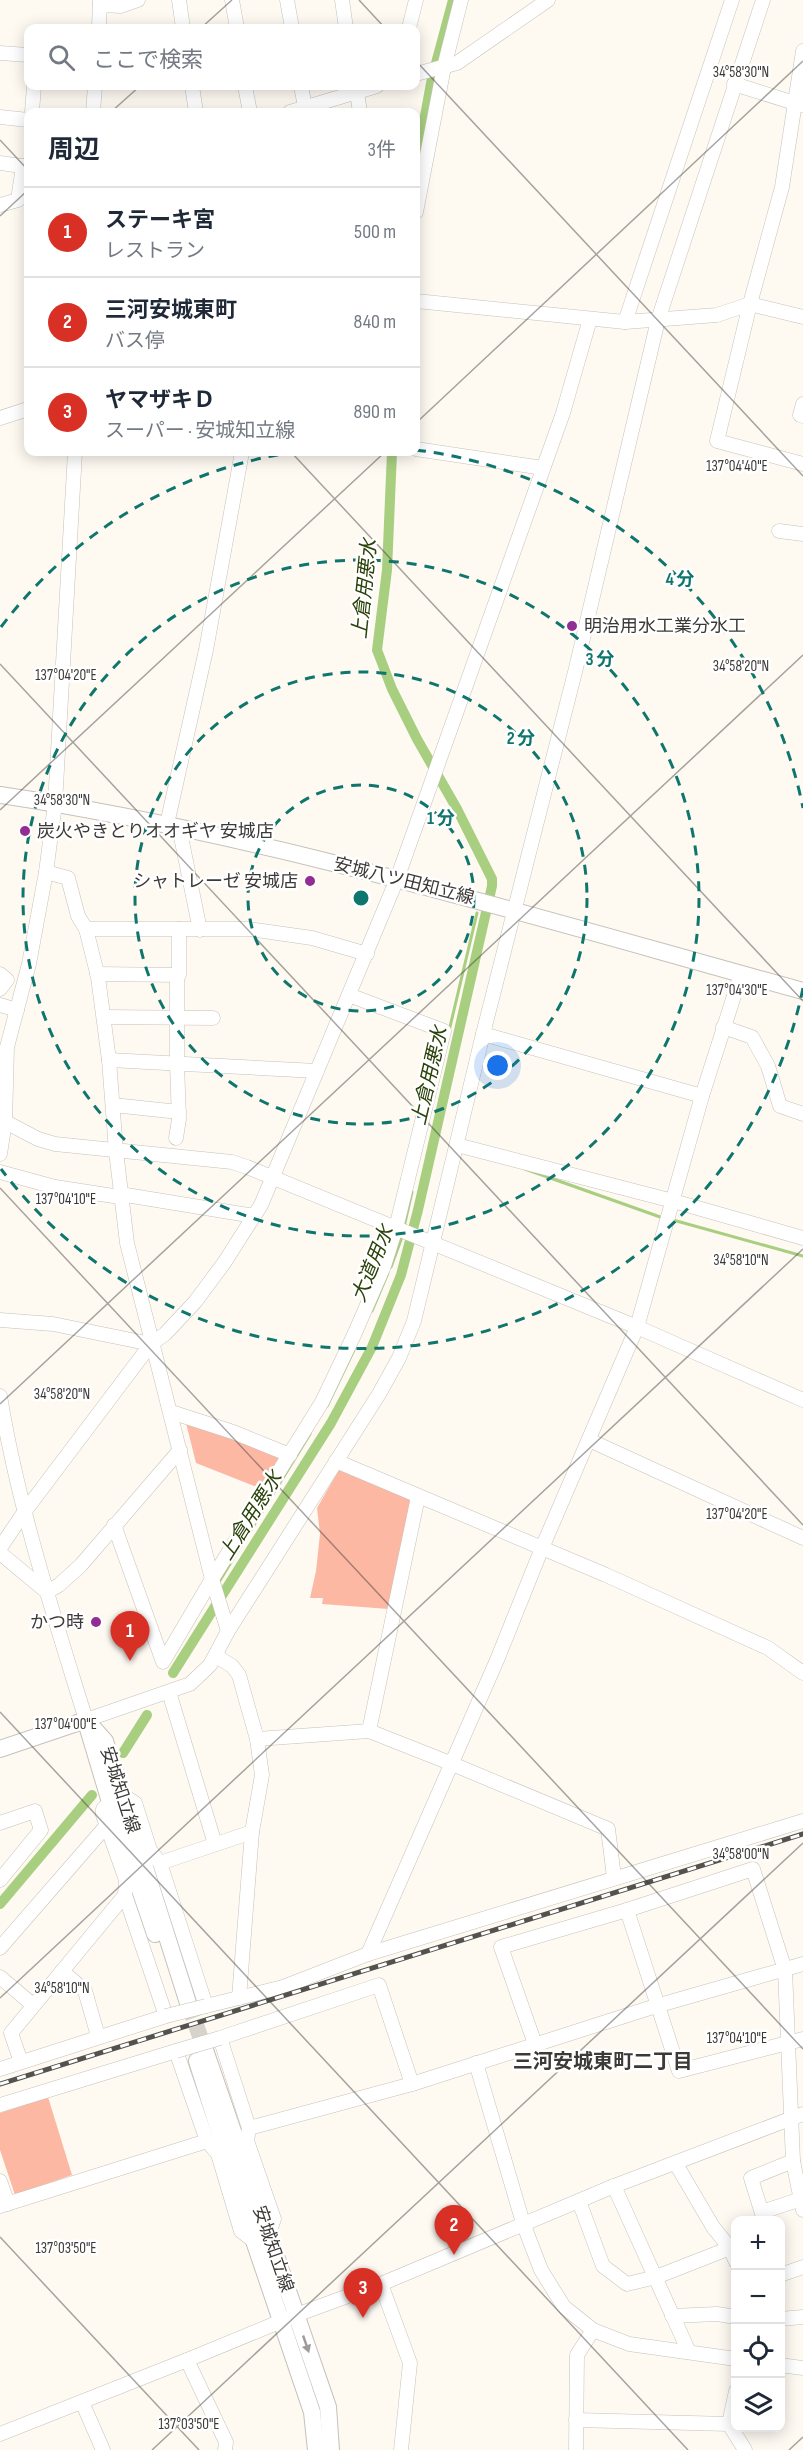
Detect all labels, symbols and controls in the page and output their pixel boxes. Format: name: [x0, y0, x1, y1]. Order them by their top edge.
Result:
search box: [24, 24, 420, 90]
icon: search: [45, 41, 78, 74]
text: ここで検索: [93, 47, 203, 74]
text: 34°58'30"N: [713, 63, 769, 82]
text: 周辺: [48, 135, 100, 166]
text: 3件: [368, 138, 396, 162]
text: ステーキ宮: [105, 207, 215, 234]
text: 1: [64, 220, 71, 244]
text: 500 m: [354, 220, 396, 244]
text: レストラン: [105, 239, 205, 263]
text: 三河安城東町: [105, 297, 237, 324]
text: 2: [63, 310, 72, 334]
text: 840 m: [354, 310, 396, 334]
text: バス停: [105, 329, 165, 353]
text: ヤマザキＤ: [105, 387, 215, 414]
text: 3: [63, 400, 72, 424]
text: 890 m: [353, 400, 396, 424]
text: スーパー · 安城知立線: [105, 419, 295, 443]
text: 137°04'40"E: [706, 457, 768, 476]
water label: 上倉用悪水: [348, 536, 382, 640]
text: 4 分: [665, 569, 695, 590]
place label: 明治用水工業分水工: [584, 616, 746, 637]
marker: 明治用水工業分水工: [565, 619, 579, 633]
text: 3 分: [586, 649, 614, 670]
text: 34°58'20"N: [713, 657, 769, 676]
text: 137°04'20"E: [35, 666, 97, 685]
text: 2 分: [507, 728, 535, 749]
text: 34°58'30"N: [34, 791, 90, 810]
text: 1 分: [427, 808, 455, 829]
place label: 炭火やきとりオオギヤ 安城店: [37, 821, 274, 842]
marker: 炭火やきとりオオギヤ 安城店: [18, 824, 32, 838]
street label: 安城八ツ田知立線: [332, 853, 476, 909]
place label: シャトレーゼ 安城店: [133, 871, 298, 892]
marker: シャトレーゼ 安城店: [303, 874, 317, 888]
centre of rings: [351, 888, 371, 908]
text: 137°04'30"E: [706, 981, 768, 1000]
water label: 上倉用悪水: [407, 1023, 453, 1127]
your location: [483, 1051, 512, 1080]
text: 137°04'10"E: [36, 1190, 96, 1209]
water label: 大道用水: [347, 1221, 400, 1306]
text: 34°58'10"N: [713, 1251, 769, 1270]
text: 34°58'20"N: [34, 1385, 90, 1404]
water label: 上倉用悪水: [214, 1466, 289, 1565]
text: 137°04'20"E: [706, 1505, 768, 1524]
place label: かつ時: [30, 1612, 84, 1633]
pin: 1: [110, 1612, 150, 1661]
marker: かつ時: [89, 1615, 103, 1629]
text: 137°04'00"E: [35, 1715, 97, 1734]
street label: 安城知立線: [96, 1744, 144, 1836]
text: 34°58'00"N: [713, 1845, 769, 1864]
text: 34°58'10"N: [34, 1979, 90, 1998]
text: 137°04'10"E: [707, 2029, 767, 2048]
district label: 三河安城東町二丁目: [513, 2050, 693, 2074]
street label: 安城知立線: [248, 2203, 298, 2295]
pin: 2: [434, 2206, 474, 2255]
map controls: [731, 2216, 785, 2432]
button: +: [731, 2216, 785, 2270]
text: 137°03'50"E: [35, 2239, 97, 2258]
pin: 3: [344, 2268, 382, 2318]
button: −: [731, 2270, 785, 2324]
button: locate: [731, 2324, 785, 2378]
one-way arrow: [302, 2335, 312, 2353]
button: layers: [731, 2378, 785, 2432]
text: 137°03'50"E: [158, 2415, 220, 2434]

